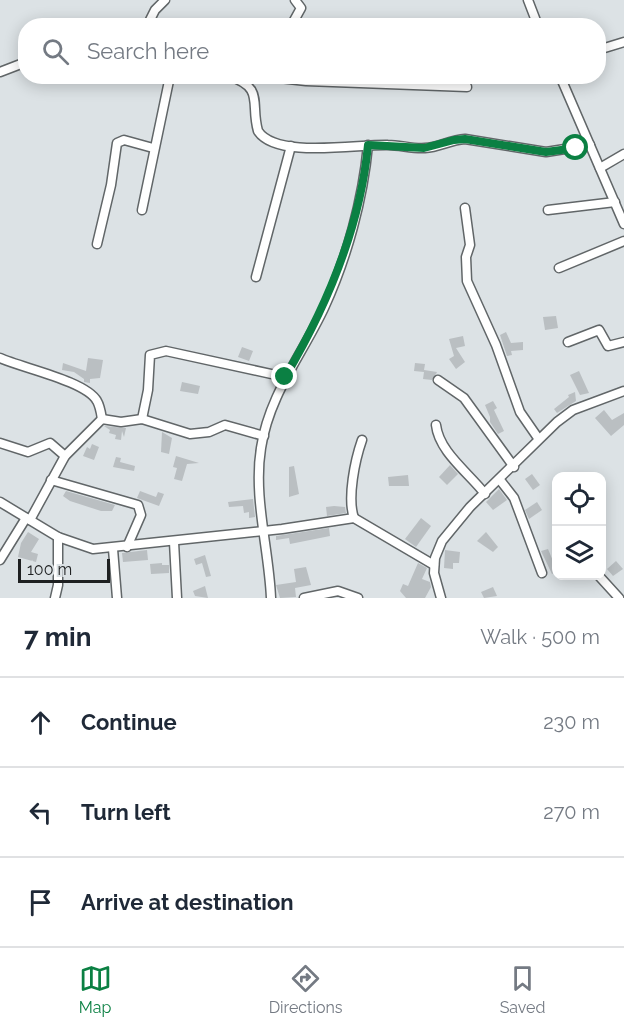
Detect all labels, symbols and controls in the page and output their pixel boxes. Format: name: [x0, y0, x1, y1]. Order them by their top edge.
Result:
search box: [18, 18, 606, 84]
icon: search: [39, 35, 72, 68]
text: Search here: [87, 38, 209, 64]
route start: [562, 134, 588, 160]
route end: [271, 363, 297, 389]
map controls: [552, 472, 606, 580]
button: locate: [552, 472, 606, 526]
button: layers: [552, 526, 606, 580]
scale bar: [18, 556, 110, 584]
text: 100 m: [27, 560, 72, 579]
text: 7 min: [24, 622, 91, 652]
text: Walk · 500 m: [480, 625, 600, 649]
icon: ahead: [24, 706, 57, 739]
text: Continue: [81, 709, 177, 735]
text: 230 m: [543, 710, 600, 734]
icon: left: [24, 796, 57, 829]
text: Turn left: [81, 799, 171, 825]
text: 270 m: [543, 800, 600, 824]
icon: arrive: [24, 886, 57, 919]
text: Arrive at destination: [81, 889, 294, 915]
tab: Map: [79, 962, 112, 1017]
tab: Directions: [269, 962, 343, 1017]
tab: Saved: [500, 962, 545, 1017]

